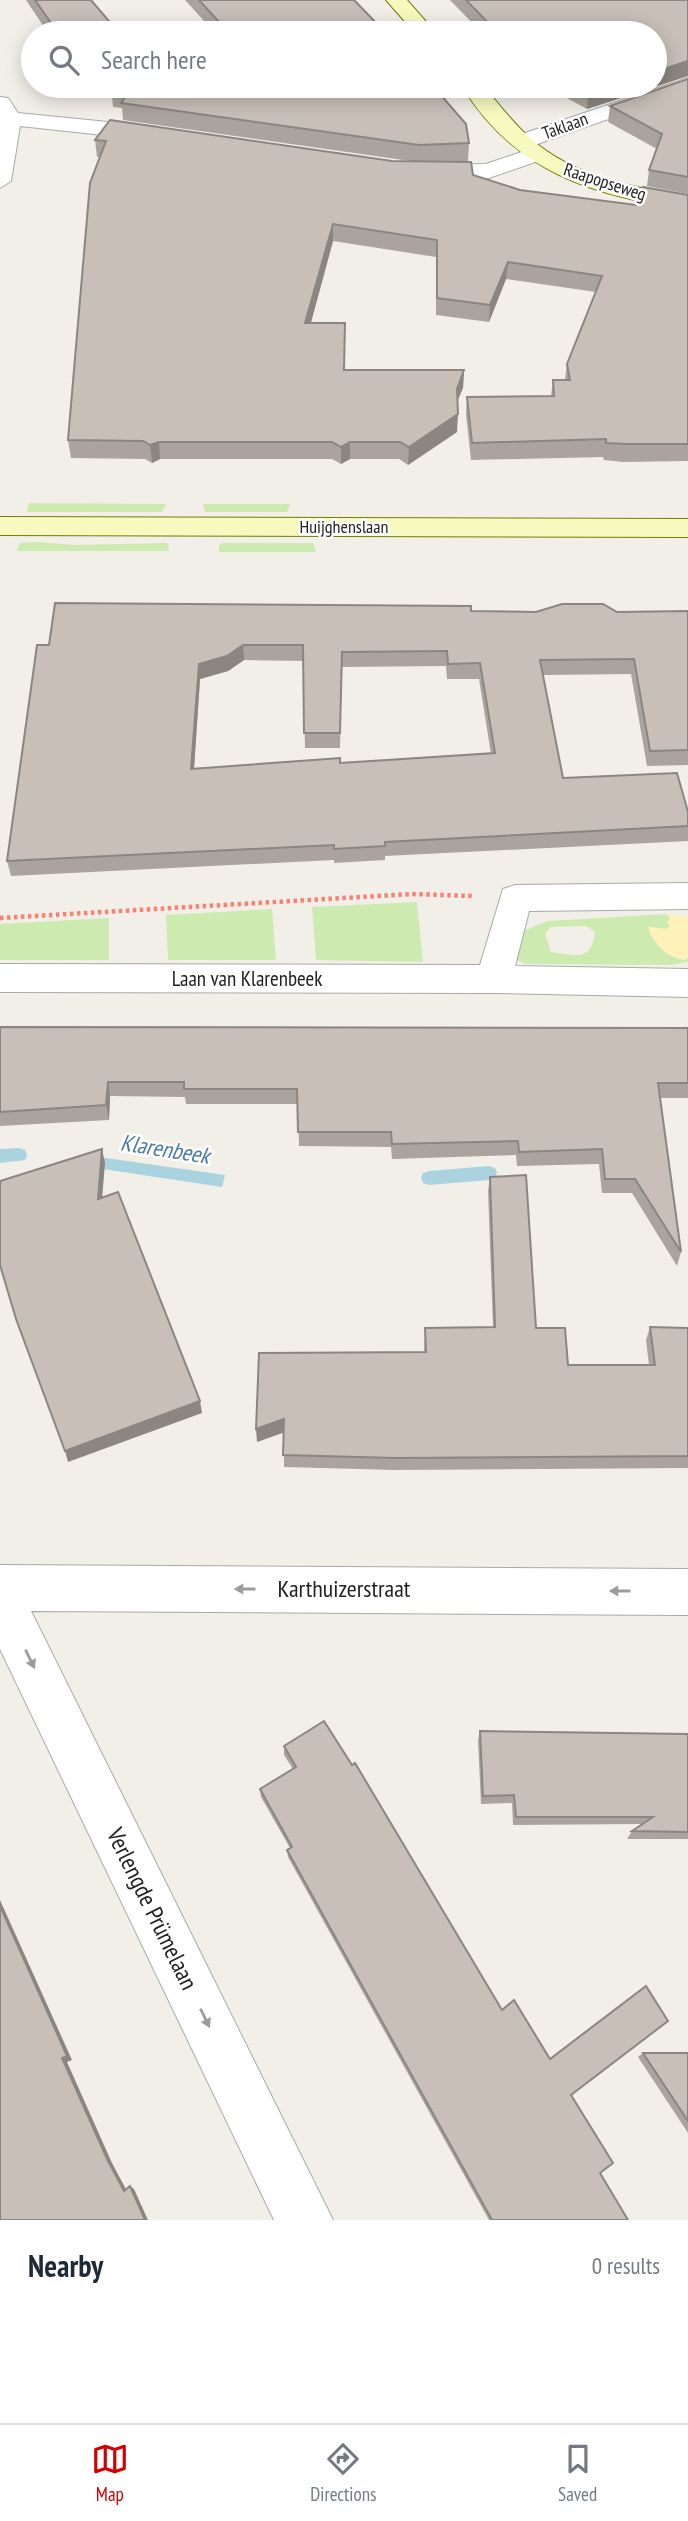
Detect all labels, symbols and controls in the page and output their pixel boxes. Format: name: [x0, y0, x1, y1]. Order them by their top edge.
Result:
search box: [21, 21, 667, 98]
icon: search: [45, 41, 83, 79]
text: Search here: [101, 43, 207, 76]
street label: Taklaan: [539, 107, 591, 144]
street label: Raapopseweg: [561, 157, 649, 206]
street label: Huijghenslaan: [300, 515, 388, 538]
street label: Laan van Klarenbeek: [172, 965, 322, 992]
water label: Klarenbeek: [119, 1127, 215, 1170]
street label: Karthuizerstraat: [278, 1573, 411, 1604]
one-way arrow: [234, 1583, 256, 1595]
one-way arrow: [609, 1586, 631, 1597]
one-way arrow: [24, 1649, 35, 1669]
street label: Verlengde Prümelaan: [99, 1822, 205, 1995]
one-way arrow: [199, 2008, 211, 2028]
text: Nearby: [28, 2246, 103, 2285]
text: 0 results: [592, 2251, 660, 2280]
tab: Map: [91, 2440, 129, 2506]
tab: Directions: [310, 2440, 376, 2506]
tab: Saved: [558, 2440, 597, 2506]

